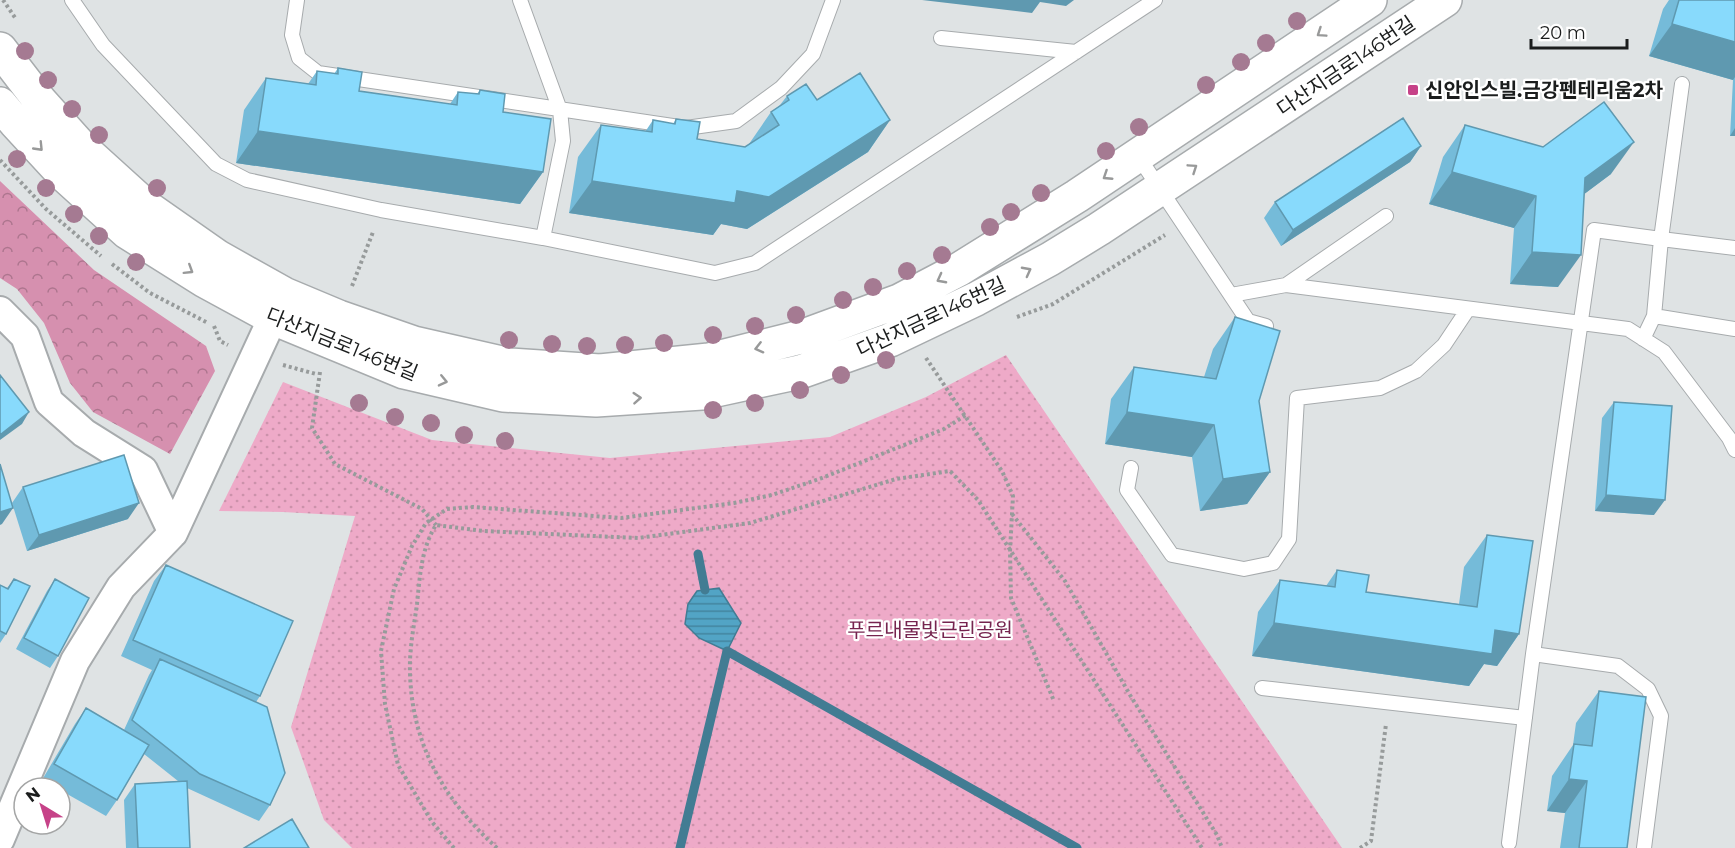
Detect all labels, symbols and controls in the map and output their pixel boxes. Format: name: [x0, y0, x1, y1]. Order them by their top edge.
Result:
street label: 다산지금로146번길: [1272, 11, 1420, 121]
scale bar: [1531, 12, 1627, 50]
text: 20 m: [1540, 22, 1586, 44]
one-way arrow: [1317, 26, 1328, 37]
place label: 신안인스빌.금강펜테리움2차: [1425, 78, 1663, 102]
marker: 신안인스빌.금강펜테리움2차: [1406, 83, 1420, 97]
one-way arrow: [31, 140, 42, 151]
one-way arrow: [1186, 164, 1197, 175]
one-way arrow: [1103, 169, 1113, 181]
one-way arrow: [183, 263, 193, 275]
one-way arrow: [1021, 267, 1032, 278]
street label: 다산지금로146번길: [853, 272, 1009, 362]
one-way arrow: [937, 272, 947, 283]
street label: 다산지금로146번길: [263, 303, 421, 385]
one-way arrow: [755, 340, 765, 353]
one-way arrow: [438, 374, 448, 387]
one-way arrow: [632, 391, 641, 404]
park label: 푸르내물빛근린공원: [847, 618, 1013, 642]
north arrow: [12, 776, 72, 836]
text: N: [22, 783, 44, 806]

